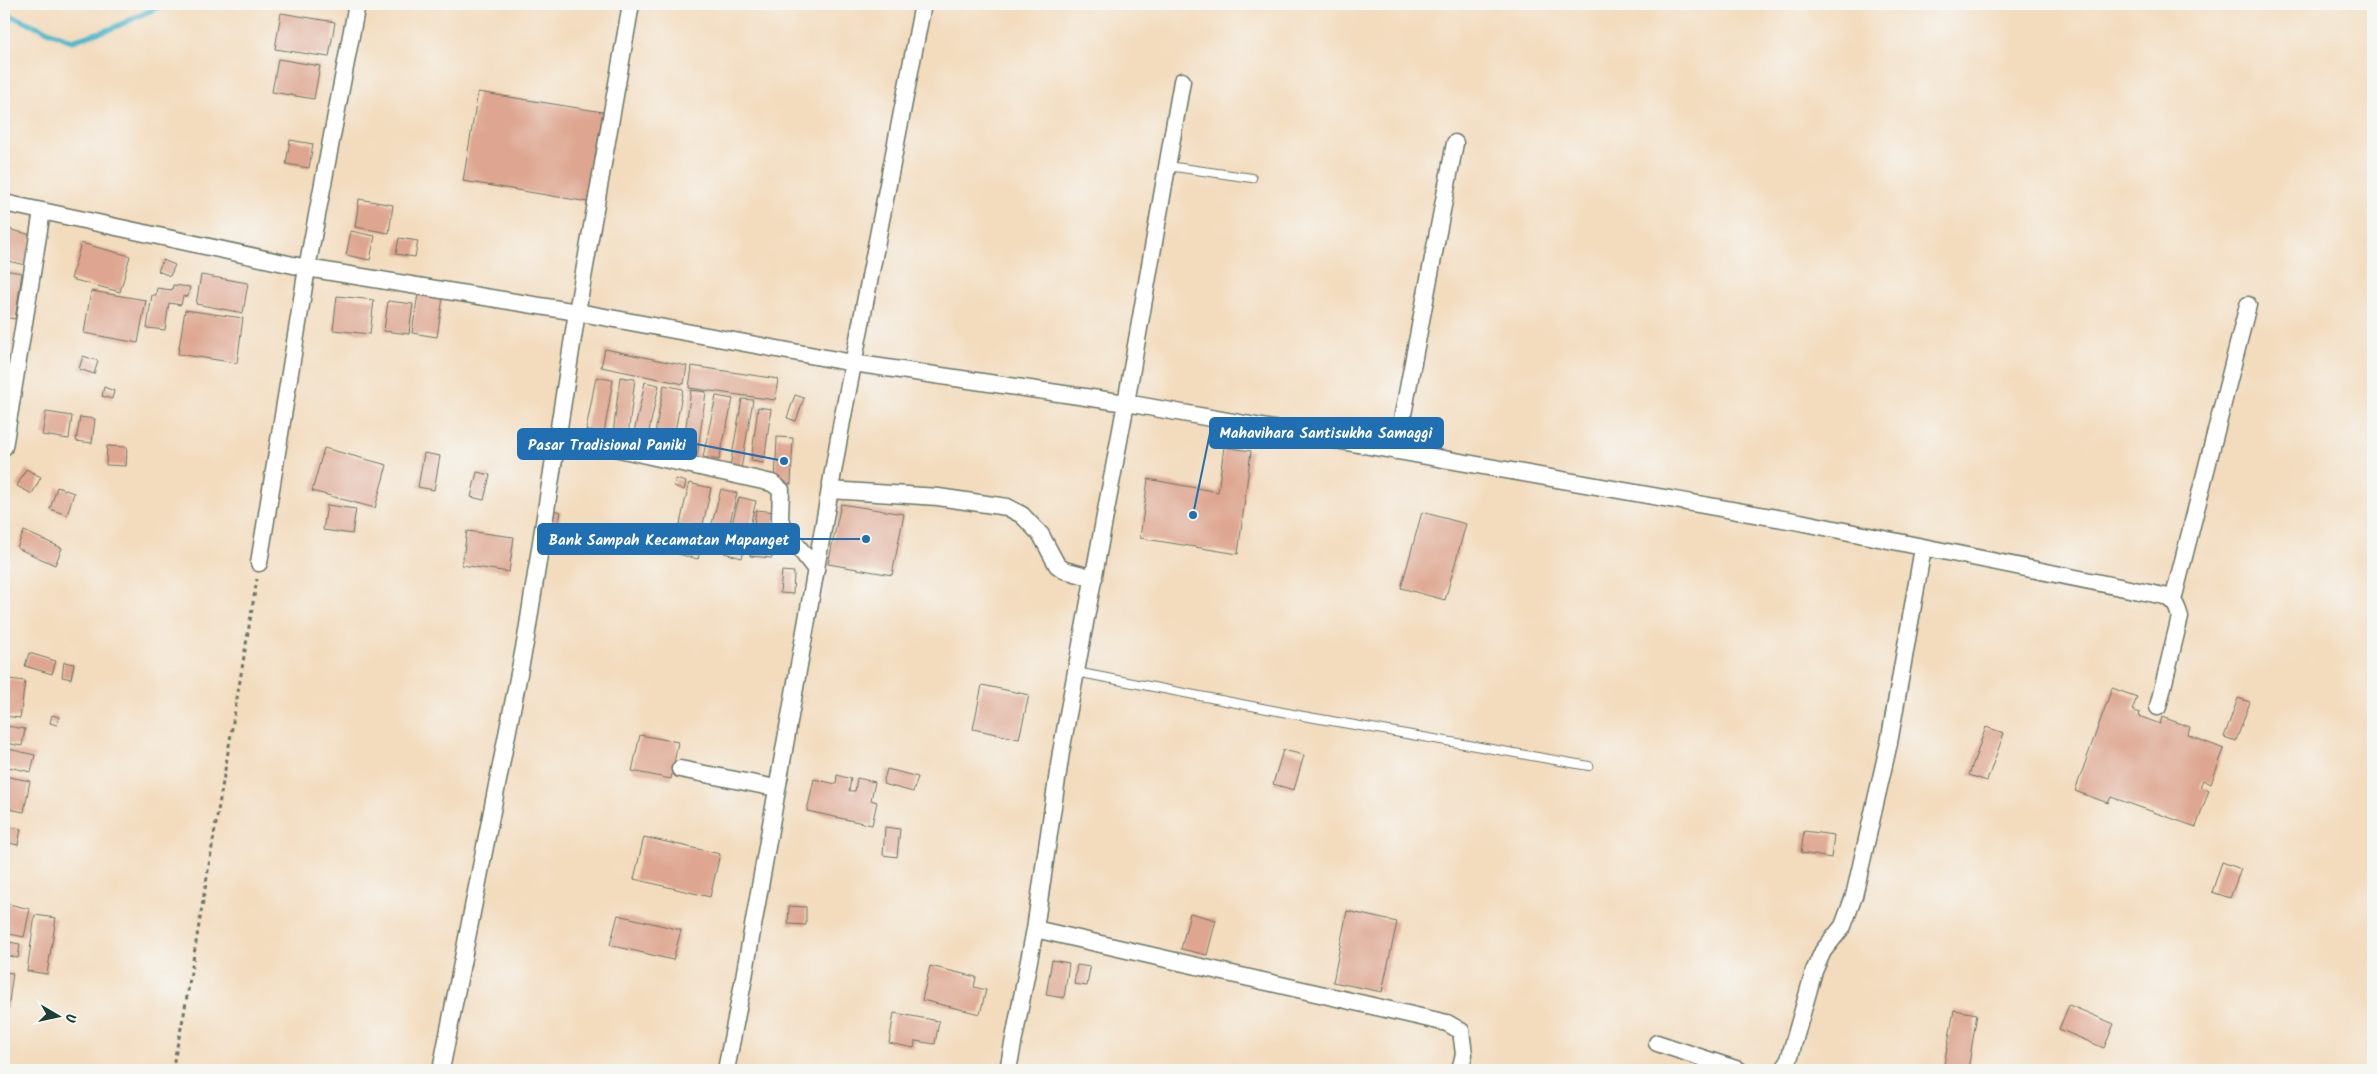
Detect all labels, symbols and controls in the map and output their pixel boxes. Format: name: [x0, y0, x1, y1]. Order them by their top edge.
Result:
callout: Mahavihara Santisukha Samaggi: [1210, 418, 1443, 448]
text: Mahavihara Santisukha Samaggi: [1220, 422, 1434, 446]
callout: Pasar Tradisional Paniki: [518, 429, 696, 459]
text: Pasar Tradisional Paniki: [528, 434, 687, 458]
callout: Bank Sampah Kecamatan Mapanget: [538, 524, 799, 554]
text: Bank Sampah Kecamatan Mapanget: [549, 529, 790, 553]
north arrow: [32, 992, 82, 1042]
text: U: [58, 1012, 81, 1024]

